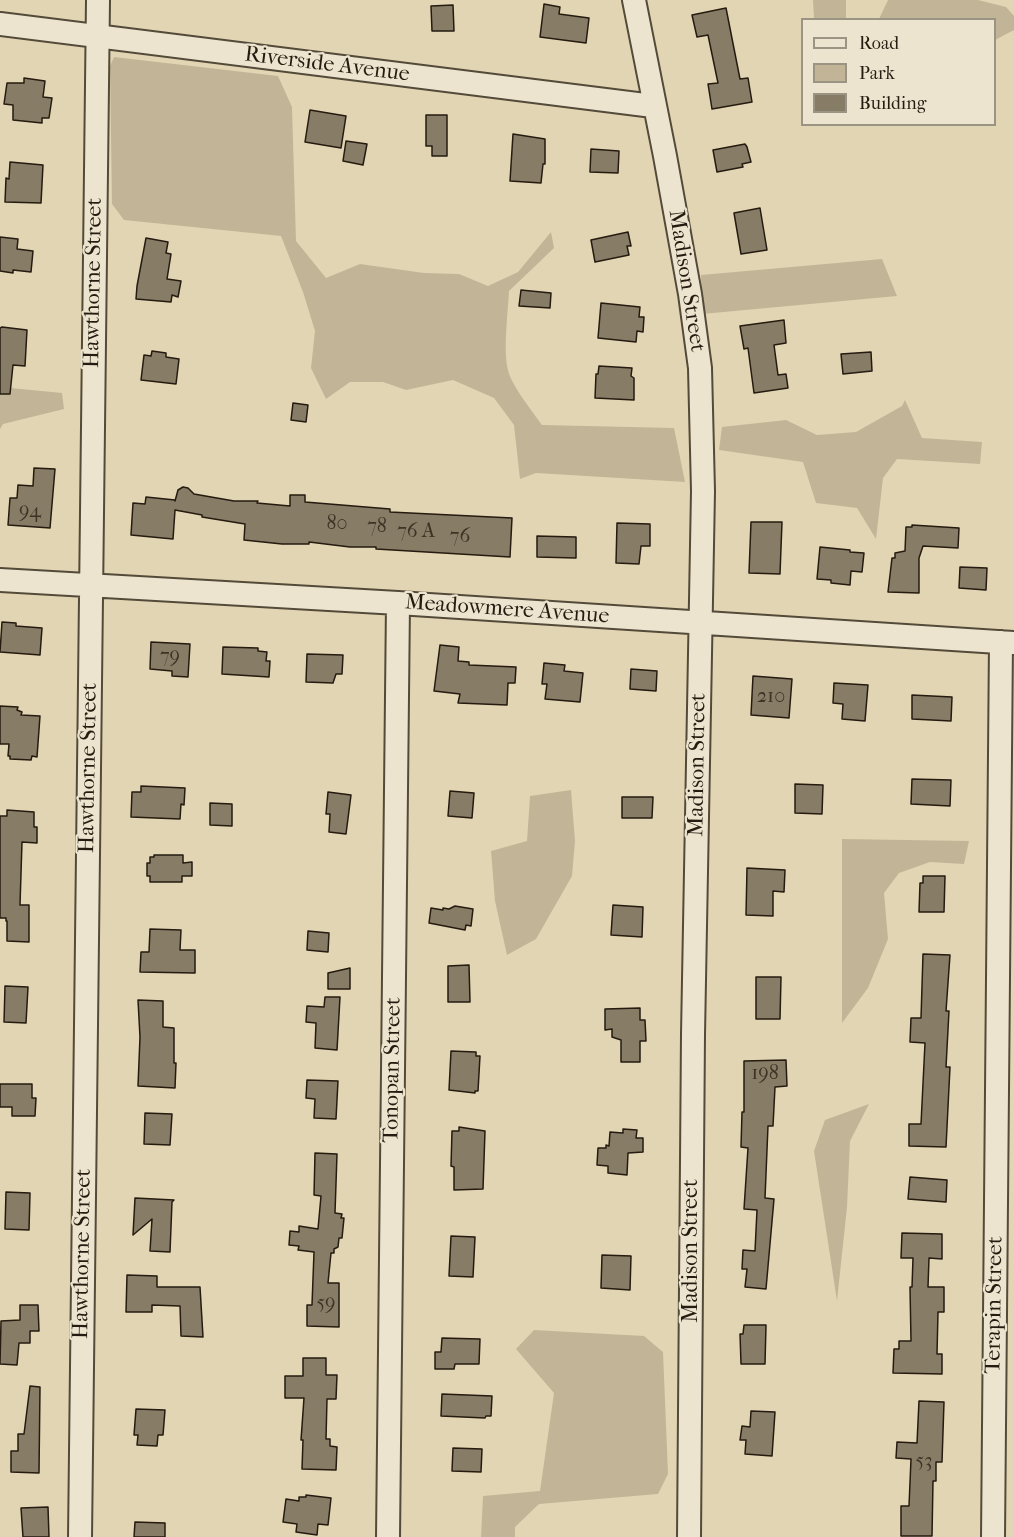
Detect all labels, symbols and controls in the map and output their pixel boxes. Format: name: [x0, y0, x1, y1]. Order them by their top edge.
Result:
legend: [801, 18, 996, 126]
text: Road: [859, 33, 899, 54]
street label: Riverside Avenue: [243, 42, 411, 88]
text: Park: [859, 63, 895, 84]
text: Building: [859, 93, 926, 114]
street label: Hawthorne Street: [79, 198, 109, 368]
street label: Madison Street: [662, 208, 710, 354]
house number: 94: [19, 500, 41, 524]
house number: 80: [326, 512, 348, 536]
house number: 78: [367, 515, 387, 539]
house number: 76 A: [397, 520, 435, 544]
house number: 76: [450, 525, 470, 549]
street label: Meadowmere Avenue: [404, 590, 610, 630]
house number: 79: [160, 645, 180, 669]
street label: Hawthorne Street: [74, 683, 104, 853]
house number: 210: [757, 685, 785, 709]
street label: Madison Street: [684, 693, 712, 837]
street label: Tonopan Street: [379, 997, 407, 1143]
house number: 198: [751, 1062, 779, 1086]
street label: Hawthorne Street: [68, 1169, 98, 1339]
street label: Madison Street: [679, 1179, 705, 1323]
street label: Terapin Street: [981, 1236, 1009, 1374]
house number: 59: [316, 1292, 336, 1316]
house number: 53: [916, 1450, 932, 1474]

